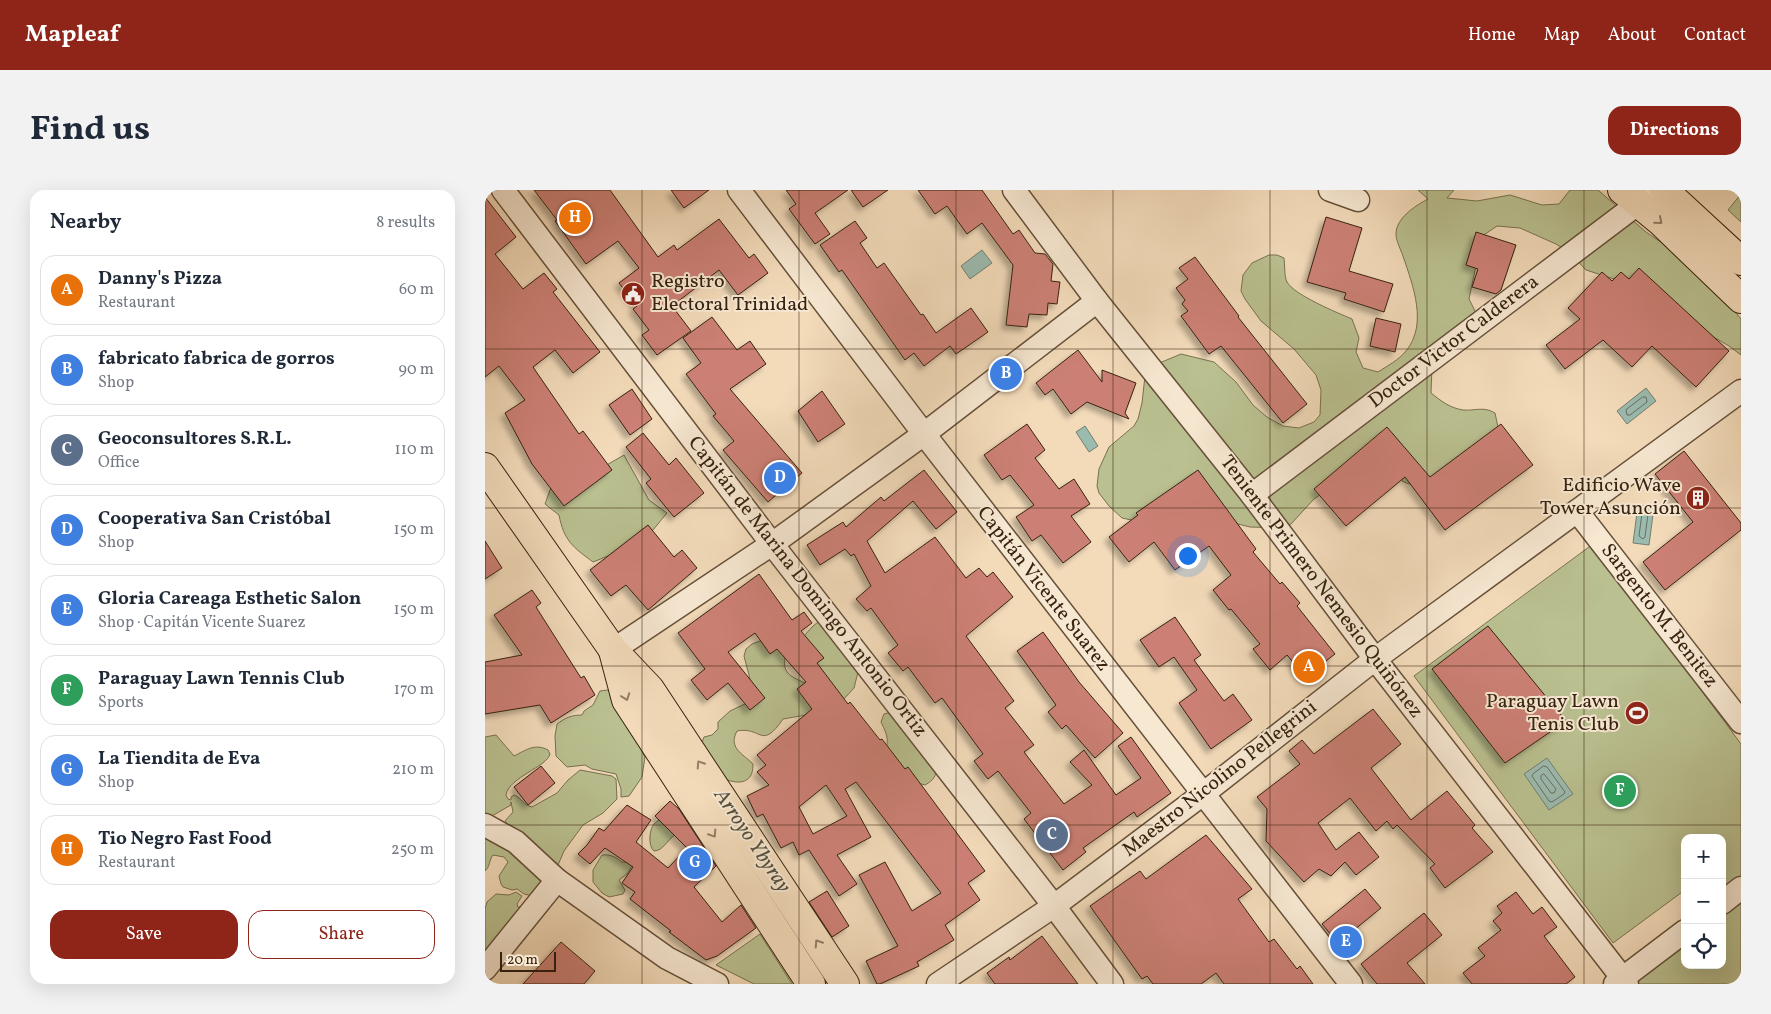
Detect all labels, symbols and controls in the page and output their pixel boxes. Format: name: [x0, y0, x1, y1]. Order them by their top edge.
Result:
text: Mapleaf: [25, 18, 119, 52]
text: Home: [1468, 23, 1516, 48]
text: Map: [1544, 23, 1580, 48]
text: About: [1608, 23, 1656, 48]
text: Contact: [1684, 23, 1746, 48]
text: Find us: [30, 106, 150, 154]
button: Directions: [1608, 106, 1741, 155]
pin: H: [559, 199, 591, 237]
text: Nearby: [50, 208, 121, 237]
text: 8 results: [376, 212, 435, 234]
one-way arrow: [1653, 216, 1662, 224]
text: Danny's Pizza: [98, 266, 222, 292]
place label: Registro Electoral Trinidad: [651, 268, 808, 319]
street label: Doctor Victor Calderera: [1363, 269, 1545, 415]
text: A: [61, 279, 73, 301]
text: 60 m: [399, 279, 434, 301]
public building icon: Registro Electoral Trinidad: [620, 281, 646, 307]
text: Restaurant: [98, 292, 176, 314]
text: fabricato fabrica de gorros: [98, 346, 335, 372]
pin: B: [990, 355, 1022, 393]
text: B: [62, 359, 72, 381]
text: 90 m: [398, 359, 434, 381]
text: Shop: [98, 372, 134, 394]
text: Geoconsultores S.R.L.: [98, 426, 292, 452]
street label: Capitán de Marina Domingo Antonio Ortiz: [682, 432, 932, 742]
text: C: [62, 439, 72, 461]
text: 110 m: [395, 439, 434, 461]
street label: Teniente Primero Nemesio Quiñónez: [1213, 450, 1429, 724]
text: Office: [98, 452, 140, 474]
pin: D: [764, 459, 796, 497]
place label: Edificio Wave Tower Asunción: [1540, 472, 1681, 523]
building icon: Edificio Wave Tower Asunción: [1685, 485, 1711, 511]
street label: Capitán Vicente Suarez: [970, 501, 1116, 677]
text: Cooperativa San Cristóbal: [98, 506, 331, 532]
text: D: [61, 519, 73, 541]
text: 150 m: [393, 519, 434, 541]
text: Shop: [98, 532, 134, 554]
street label: Sargento M. Benitez: [1594, 538, 1724, 694]
your location: [1175, 543, 1201, 569]
text: Gloria Careaga Esthetic Salon: [98, 586, 361, 612]
text: E: [62, 599, 72, 621]
text: 150 m: [393, 599, 434, 621]
text: Shop · Capitán Vicente Suarez: [98, 612, 306, 634]
pin: A: [1293, 648, 1325, 686]
text: Paraguay Lawn Tennis Club: [98, 666, 345, 692]
text: F: [62, 679, 72, 701]
text: 170 m: [394, 679, 434, 701]
place label: Paraguay Lawn Tenis Club: [1486, 688, 1619, 739]
text: Sports: [98, 692, 144, 714]
one-way arrow: [620, 692, 630, 701]
street label: Maestro Nicolino Pellegrini: [1117, 694, 1323, 864]
sports icon: Paraguay Lawn Tenis Club: [1624, 700, 1650, 726]
text: La Tiendita de Eva: [98, 746, 261, 772]
text: G: [61, 759, 73, 781]
text: 210 m: [392, 759, 434, 781]
one-way arrow: [696, 760, 706, 769]
text: Shop: [98, 772, 134, 794]
pin: F: [1604, 772, 1636, 810]
water label: Arroyo Ybyray: [706, 782, 798, 899]
pin: C: [1036, 816, 1068, 854]
text: Tio Negro Fast Food: [98, 826, 272, 852]
one-way arrow: [706, 828, 716, 837]
map controls: [1681, 834, 1726, 969]
button: +: [1681, 834, 1726, 879]
text: H: [61, 839, 73, 861]
text: 250 m: [391, 839, 434, 861]
pin: G: [679, 844, 711, 882]
text: Restaurant: [98, 852, 176, 874]
button: −: [1681, 879, 1726, 924]
button: Save: [50, 910, 238, 959]
button: Share: [248, 910, 435, 959]
pin: E: [1330, 923, 1362, 961]
button: locate: [1681, 924, 1726, 969]
one-way arrow: [815, 940, 824, 949]
scale bar: [500, 949, 556, 972]
text: 20 m: [507, 951, 538, 970]

